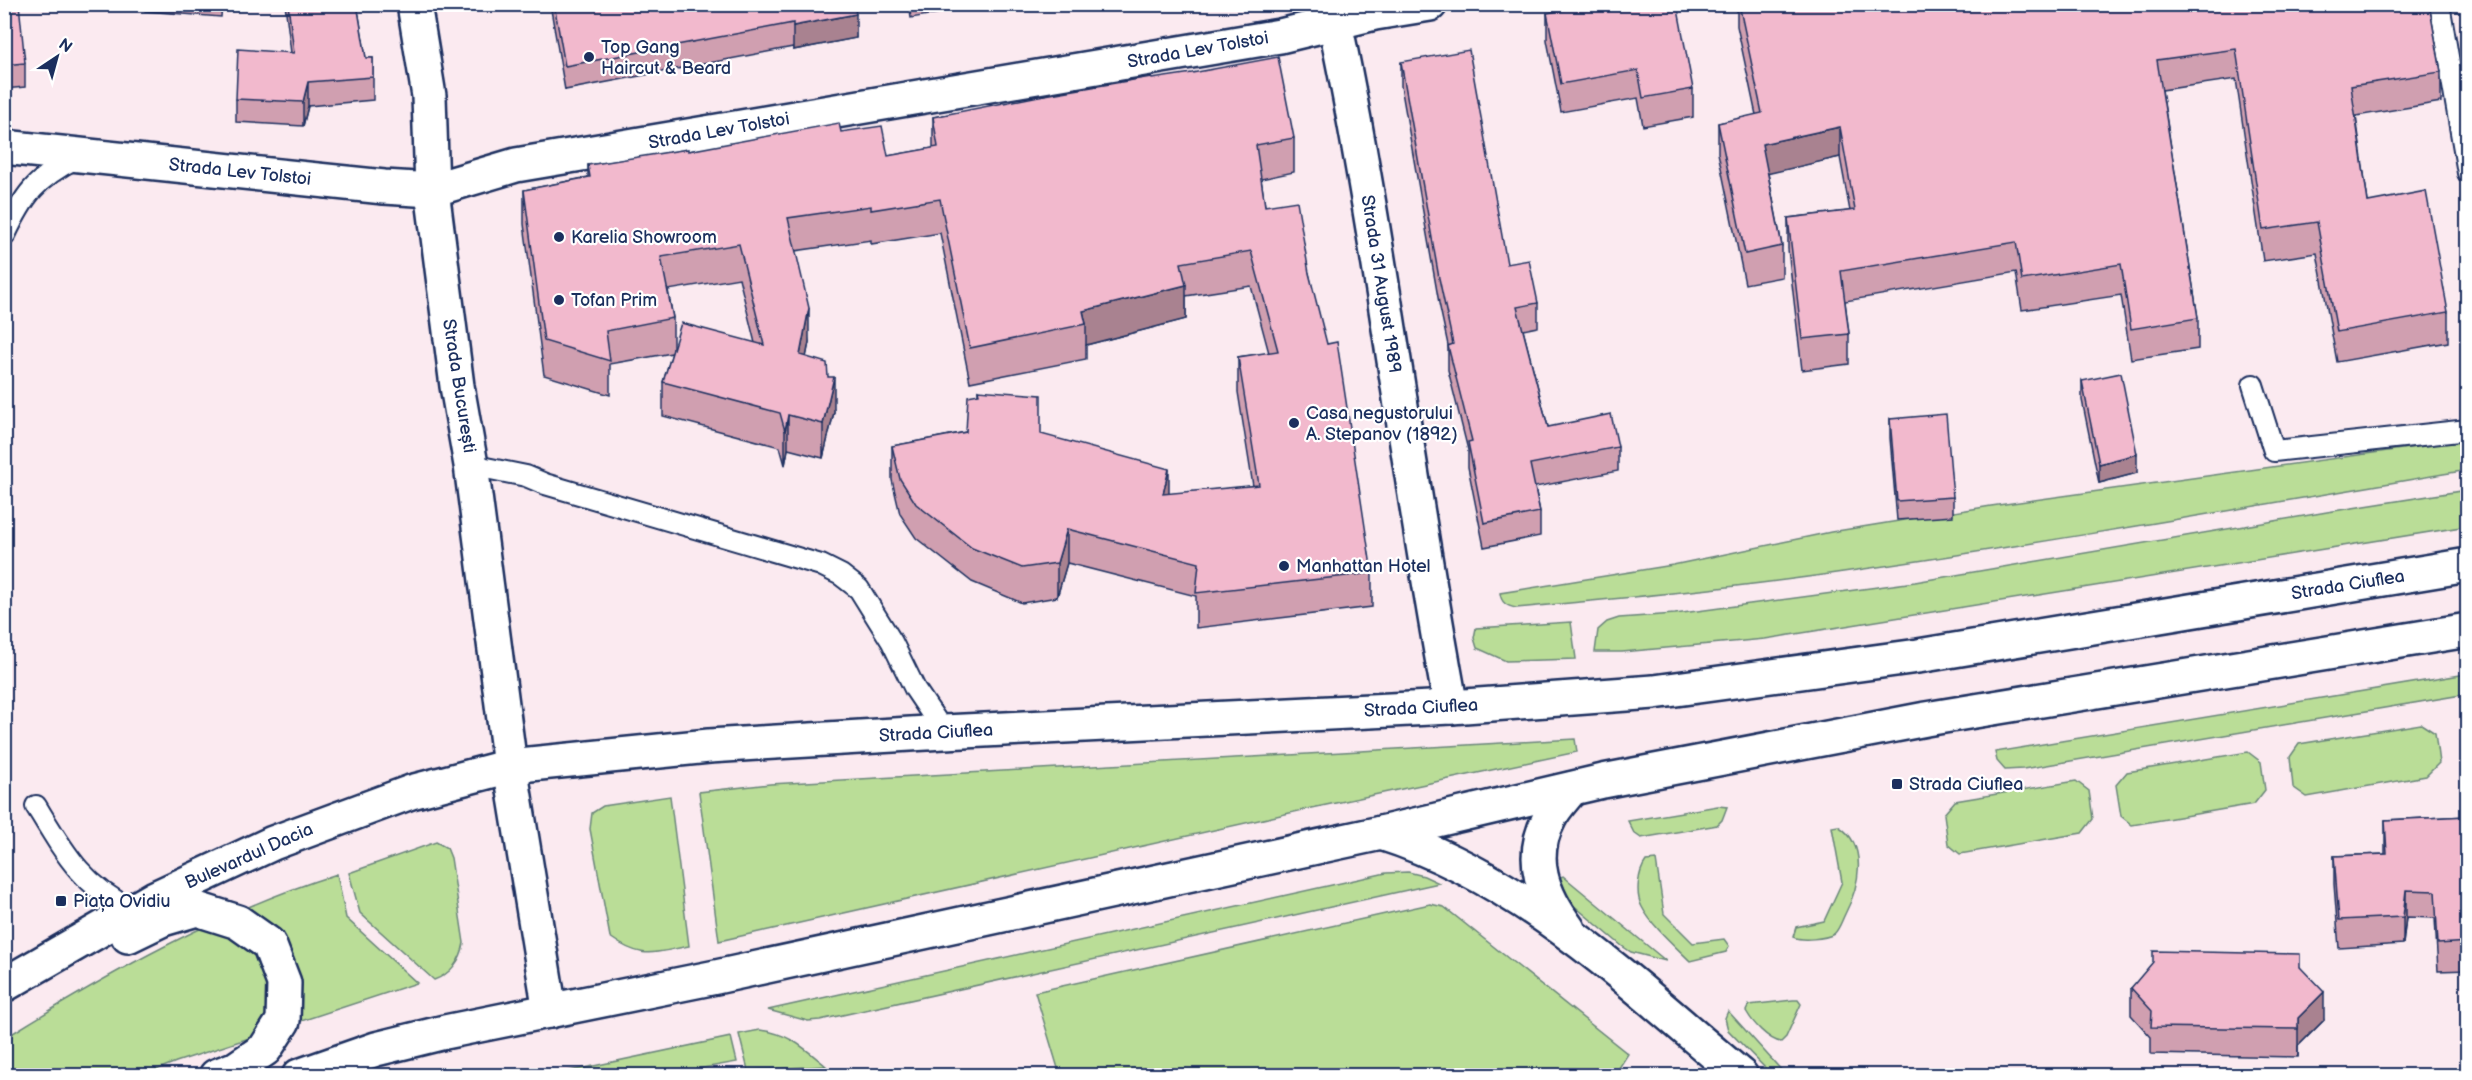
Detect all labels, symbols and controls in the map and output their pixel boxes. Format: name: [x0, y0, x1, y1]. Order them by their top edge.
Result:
north arrow: [27, 27, 87, 87]
street label: Strada Lev Tolstoi: [1126, 27, 1270, 73]
text: N: [54, 35, 75, 57]
place label: Top Gang Haircut & Beard: [601, 37, 731, 79]
marker: Top Gang Haircut & Beard: [582, 50, 596, 64]
street label: Strada Lev Tolstoi: [647, 108, 791, 154]
street label: Strada Lev Tolstoi: [168, 154, 312, 190]
street label: Strada 31 August 1989: [1357, 194, 1405, 374]
place label: Karelia Showroom: [571, 227, 717, 248]
marker: Karelia Showroom: [552, 230, 566, 244]
place label: Tofan Prim: [571, 290, 657, 311]
marker: Tofan Prim: [552, 293, 566, 307]
street label: Strada București: [438, 317, 480, 455]
place label: Casa negustorului A. Stepanov (1892): [1306, 403, 1458, 445]
marker: Casa negustorului A. Stepanov (1892): [1287, 416, 1301, 430]
place label: Manhattan Hotel: [1296, 556, 1431, 577]
marker: Manhattan Hotel: [1277, 559, 1291, 573]
street label: Strada Ciuflea: [2290, 566, 2406, 604]
street label: Strada Ciuflea: [1363, 695, 1479, 721]
street label: Strada Ciuflea: [878, 720, 994, 746]
place label: Strada Ciuflea: [1909, 774, 2023, 795]
marker: Strada Ciuflea: [1890, 777, 1904, 791]
street label: Bulevardul Dacia: [182, 818, 316, 894]
place label: Piața Ovidiu: [73, 891, 170, 912]
marker: Piața Ovidiu: [54, 894, 68, 908]

